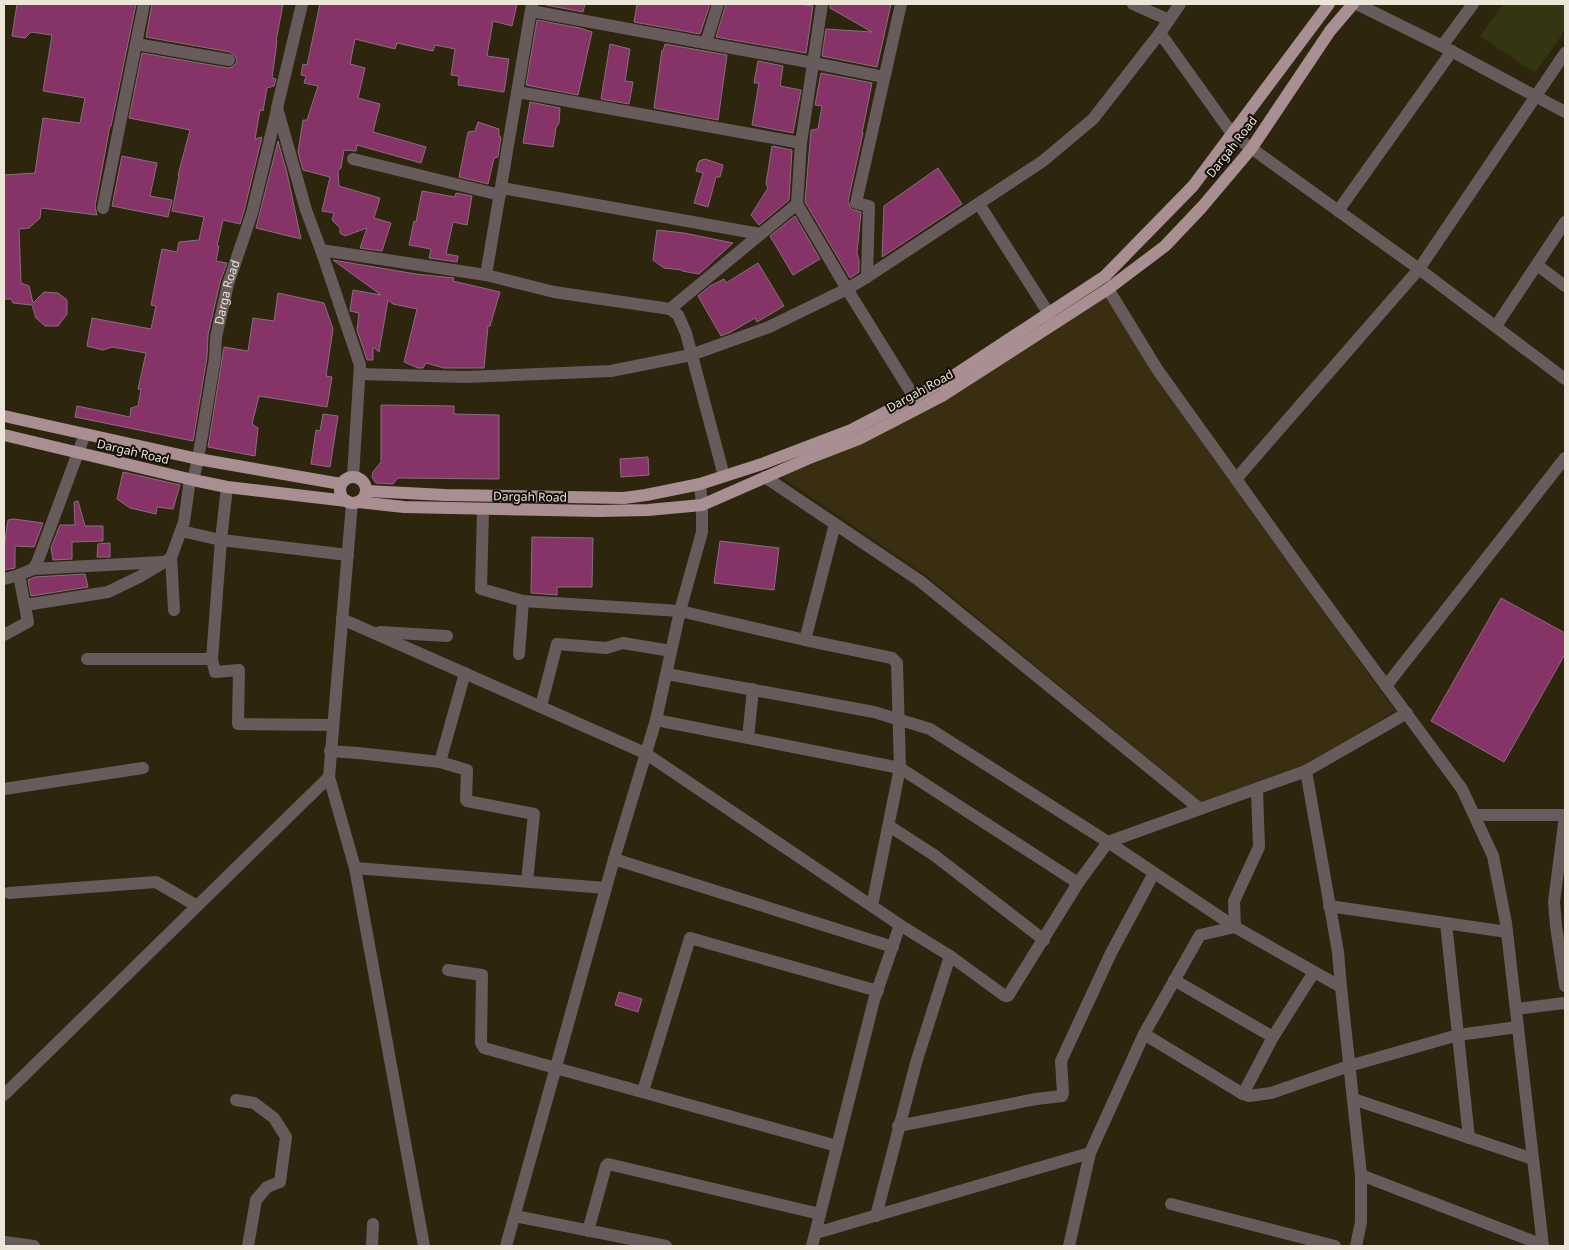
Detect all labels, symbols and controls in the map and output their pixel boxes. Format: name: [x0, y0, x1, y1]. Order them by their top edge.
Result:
street label: Dargah Road: [1202, 112, 1261, 181]
street label: Darga Road: [210, 258, 244, 326]
street label: Dargah Road: [883, 365, 956, 416]
street label: Dargah Road: [95, 435, 171, 468]
street label: Dargah Road: [493, 487, 567, 506]

